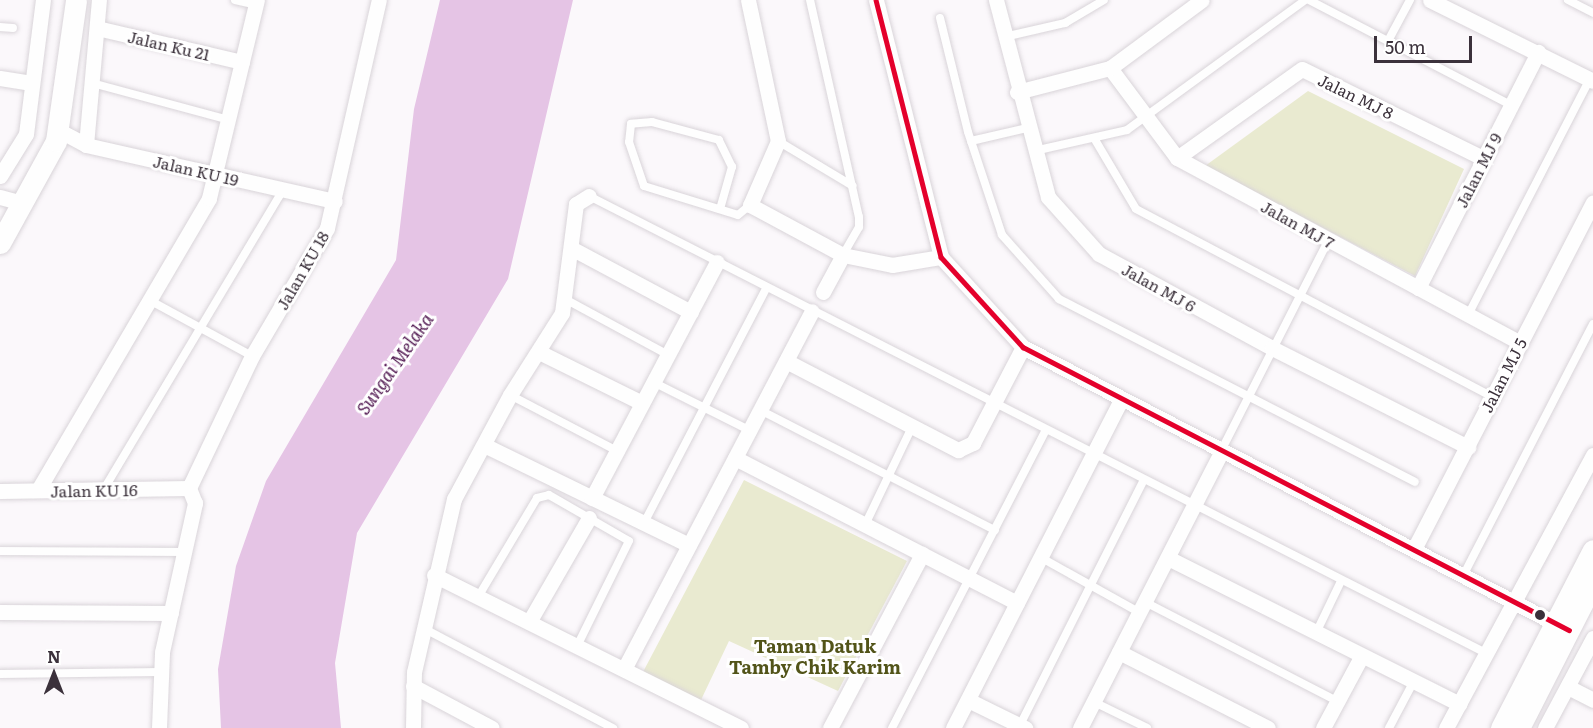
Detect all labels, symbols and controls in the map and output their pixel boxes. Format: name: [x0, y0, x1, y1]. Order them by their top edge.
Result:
scale bar: [1377, 24, 1474, 62]
street label: Jalan Ku 21: [126, 26, 212, 64]
text: 50 m: [1385, 33, 1426, 60]
street label: Jalan MJ 8: [1315, 70, 1397, 122]
street label: Jalan MJ 9: [1451, 130, 1505, 210]
street label: Jalan KU 19: [151, 151, 241, 189]
street label: Jalan MJ 7: [1258, 196, 1338, 252]
street label: Jalan KU 18: [272, 227, 332, 313]
street label: Jalan MJ 6: [1119, 259, 1199, 315]
water label: Sungai Melaka: [352, 309, 438, 419]
street label: Jalan MJ 5: [1476, 335, 1530, 415]
street label: Jalan KU 16: [50, 480, 138, 500]
unlabelled marker: [1534, 609, 1546, 621]
district label: Taman Datuk Tamby Chik Karim: [729, 636, 901, 678]
north arrow: [24, 644, 84, 704]
text: N: [47, 644, 61, 668]

